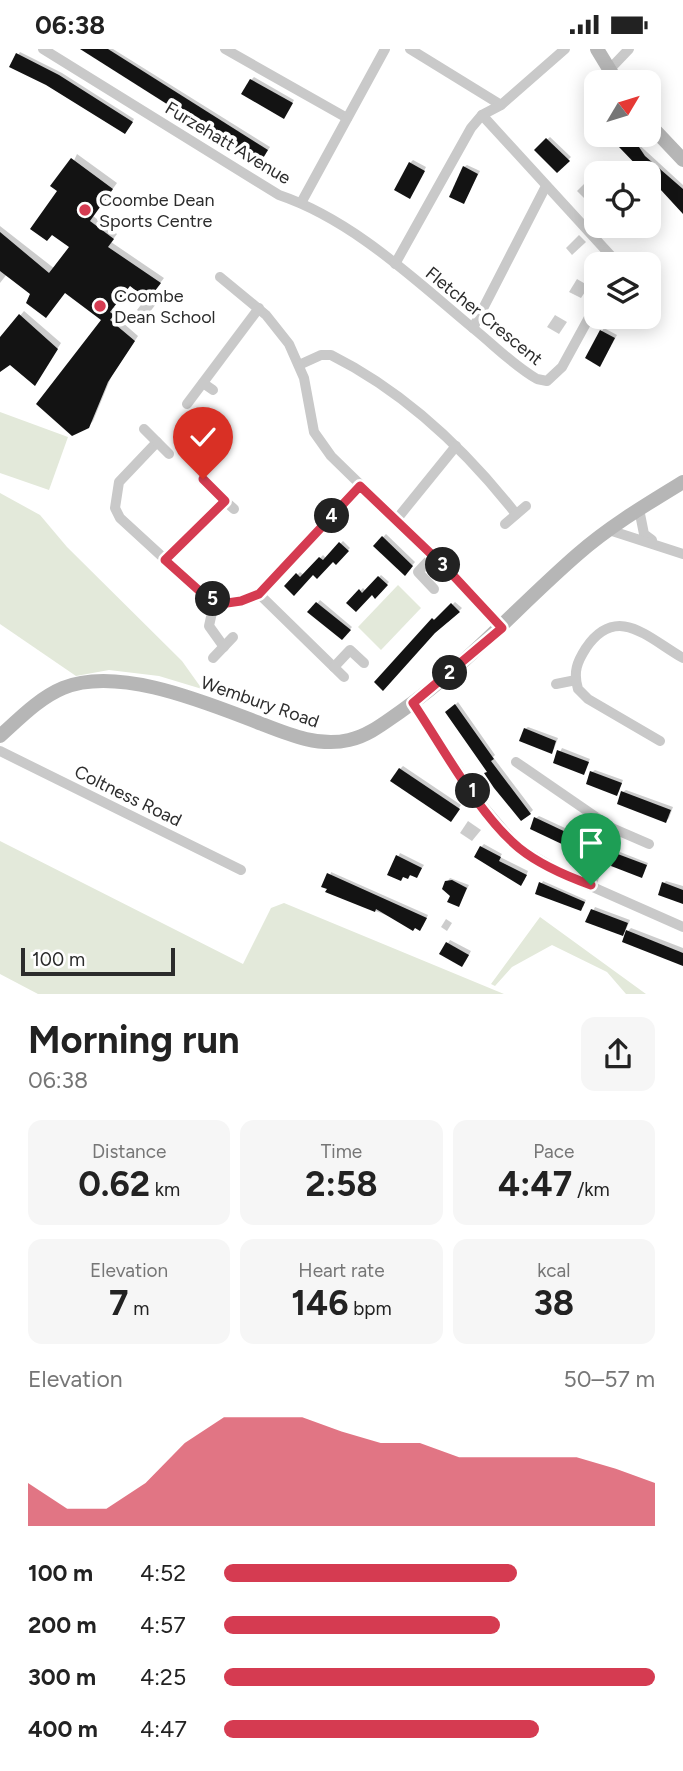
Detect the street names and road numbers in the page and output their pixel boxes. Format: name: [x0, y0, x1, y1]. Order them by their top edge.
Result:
street label: Furzehatt Avenue: [161, 97, 295, 189]
street label: Fletcher Crescent: [421, 262, 547, 370]
street label: Wembury Road: [198, 671, 322, 733]
street label: Coltness Road: [71, 761, 185, 831]

